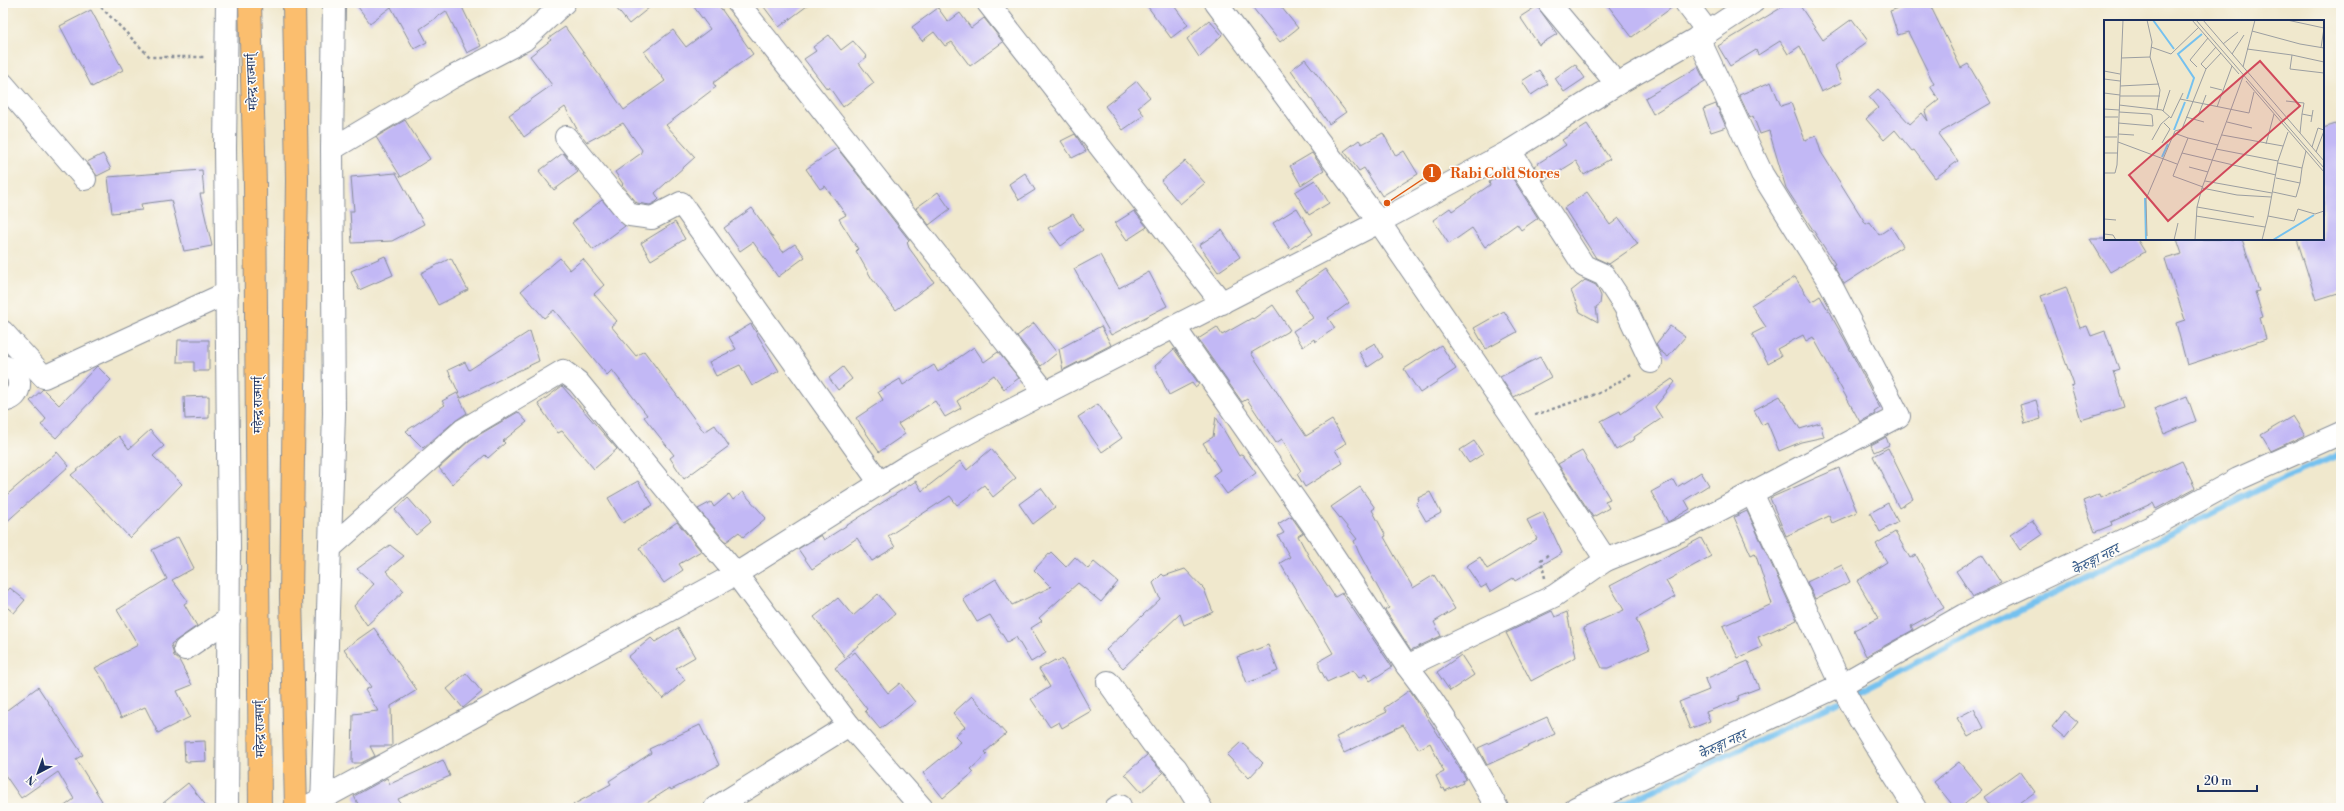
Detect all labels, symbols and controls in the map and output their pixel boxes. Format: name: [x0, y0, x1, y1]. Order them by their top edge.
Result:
inset map: [2104, 20, 2324, 240]
street label: महेन्द्र राज्मार्ग्: [243, 51, 261, 112]
callout: Rabi Cold Stores: [1422, 160, 1568, 186]
text: Rabi Cold Stores: [1450, 165, 1560, 183]
text: 1: [1429, 166, 1435, 181]
street label: महेन्द्र राज्मार्ग्: [250, 375, 266, 434]
water label: केेरुङ्गा नहर: [2069, 539, 2125, 579]
street label: महेन्द्र राज्मार्ग्: [251, 699, 269, 758]
water label: केेरुङ्गा नहर: [1696, 725, 1752, 764]
north arrow: [18, 753, 58, 793]
scale bar: [2198, 767, 2257, 793]
text: N: [24, 771, 40, 788]
text: 20 m: [2204, 774, 2232, 789]

